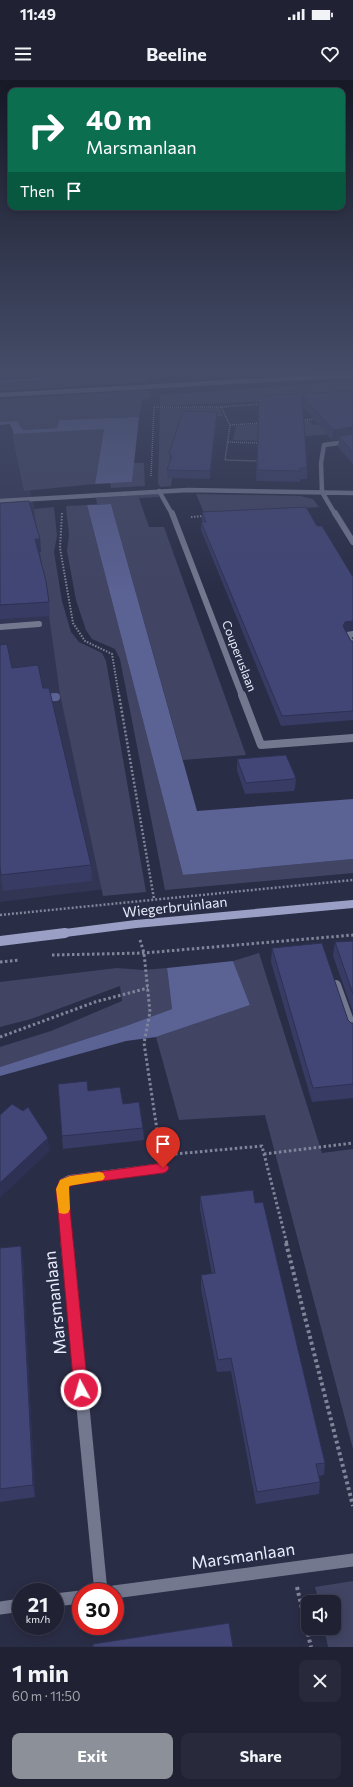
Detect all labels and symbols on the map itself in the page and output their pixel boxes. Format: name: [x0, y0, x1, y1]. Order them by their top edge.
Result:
street label: Couperuslaan: [220, 618, 260, 693]
street label: Wiegerbruinlaan: [122, 893, 228, 920]
pin: [146, 1127, 180, 1168]
street label: Marsmanlaan: [39, 1250, 70, 1356]
position arrow: [60, 1369, 102, 1411]
street label: Marsmanlaan: [190, 1538, 296, 1573]
speed limit sign: 30: [72, 1583, 124, 1635]

